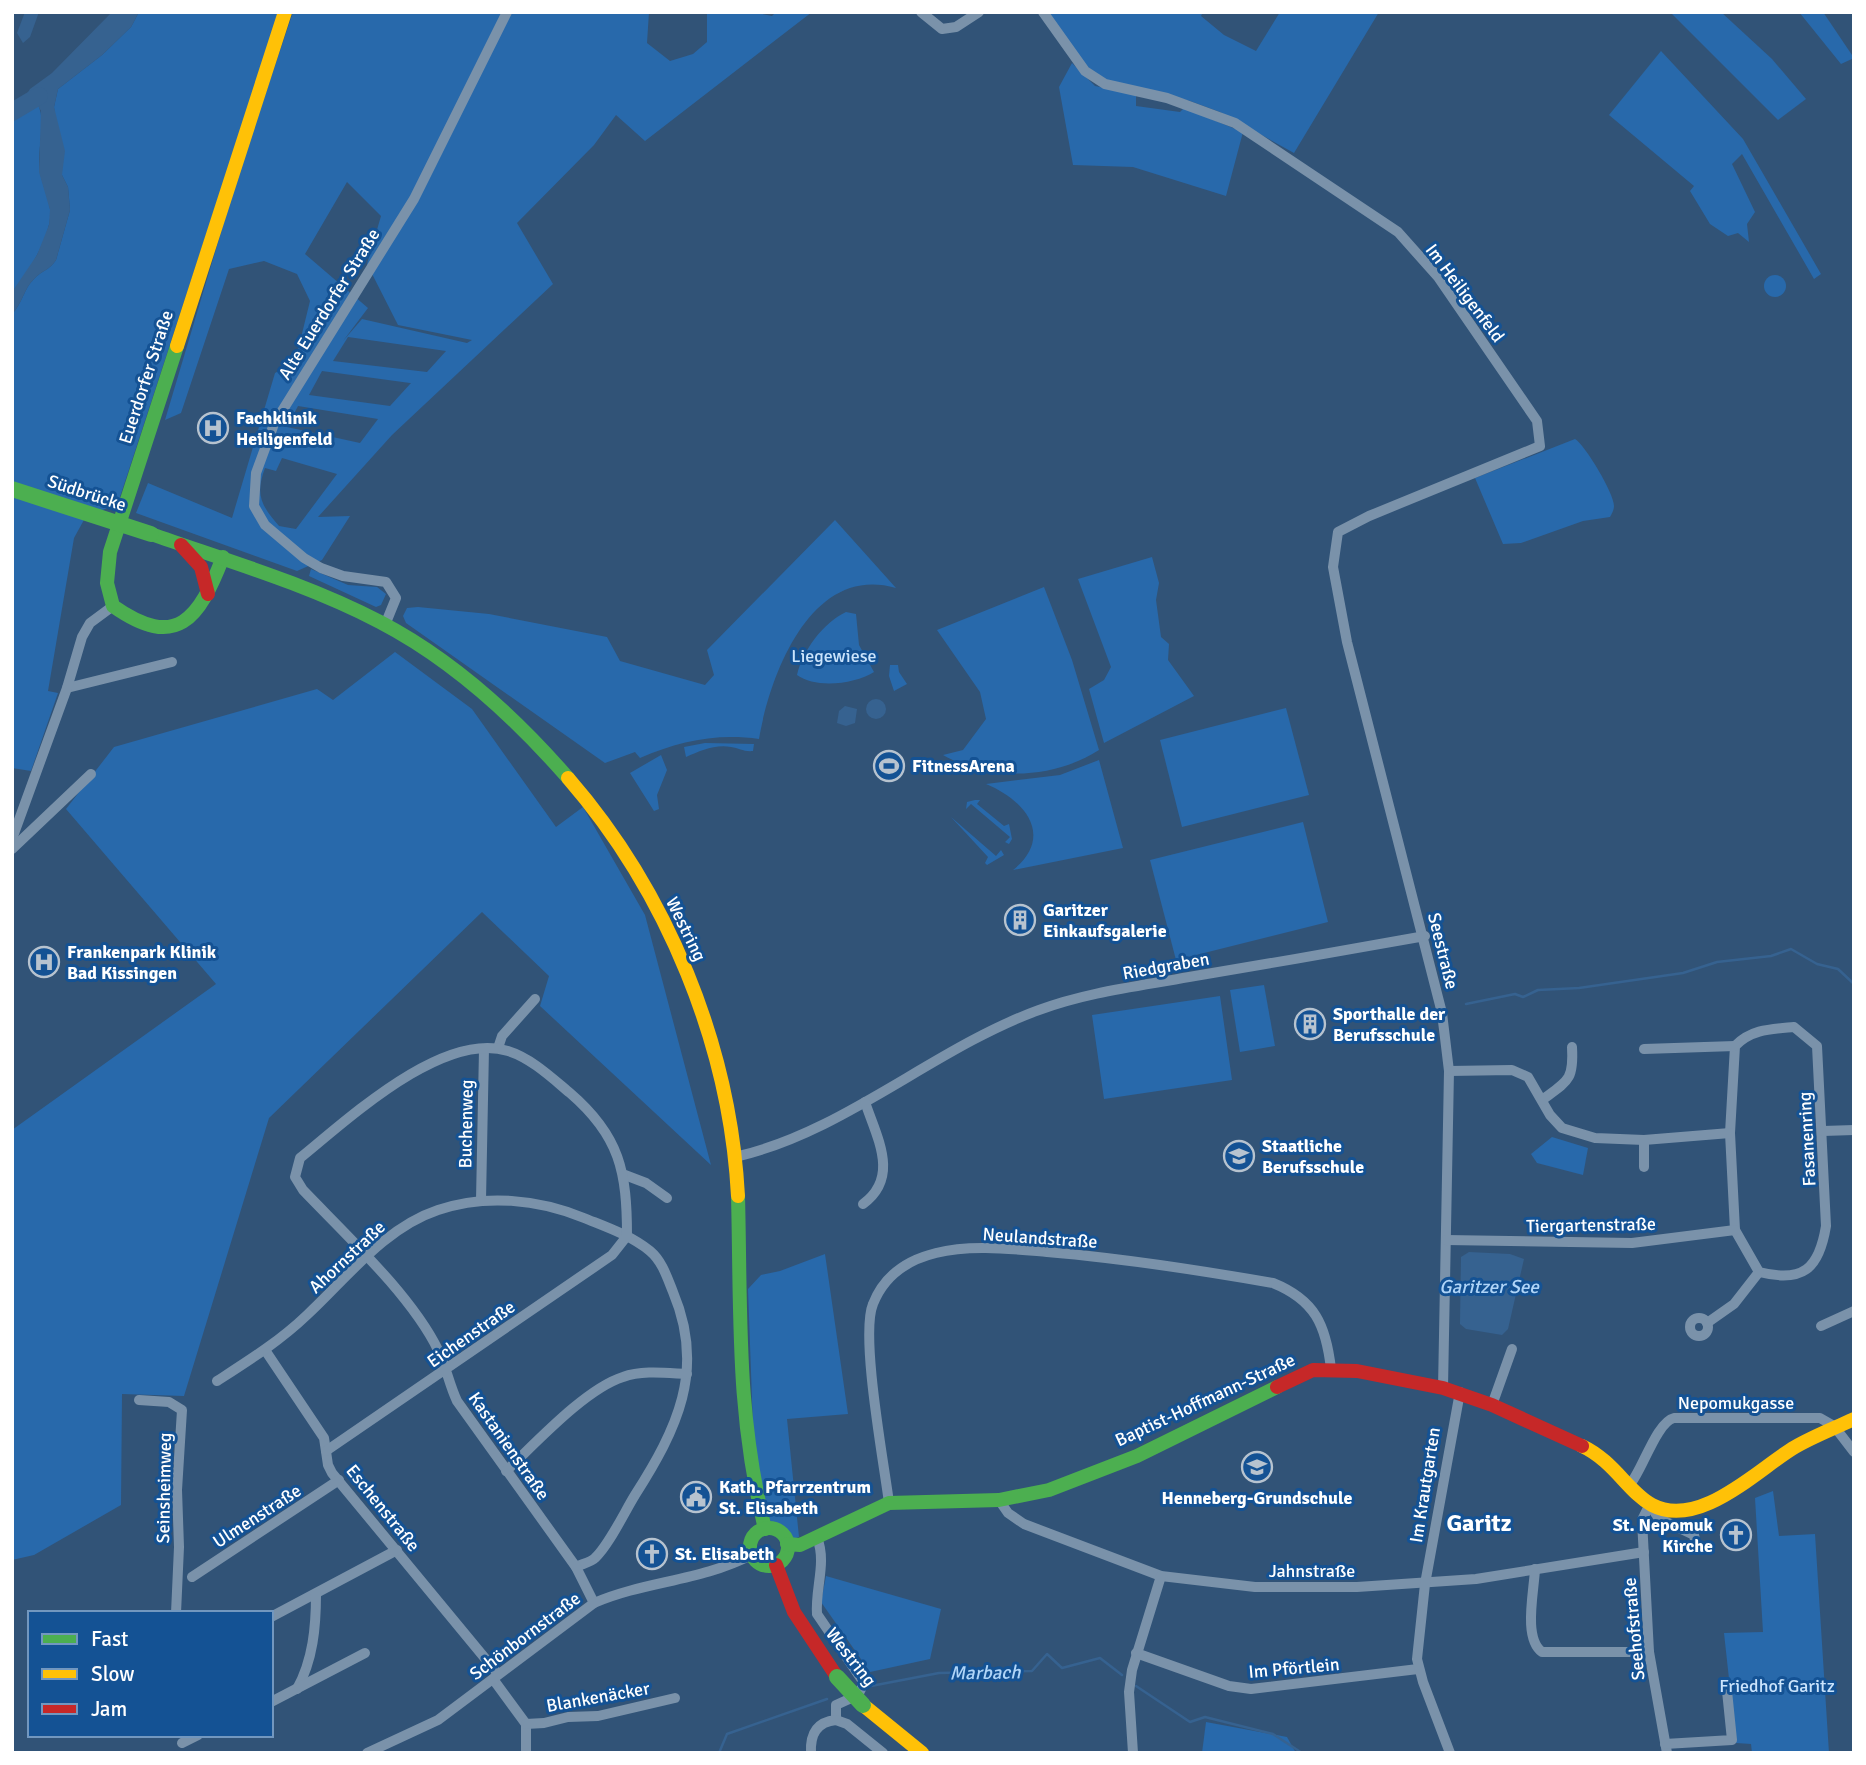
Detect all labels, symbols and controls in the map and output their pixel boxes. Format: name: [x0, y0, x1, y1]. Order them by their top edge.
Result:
street label: Alte Euerdorfer Straße: [274, 224, 384, 384]
street label: Im Heiligenfeld: [1421, 239, 1509, 347]
street label: Euerdorfer Straße: [114, 308, 178, 446]
place label: Fachklinik Heiligenfeld: [236, 407, 333, 450]
hospital icon: Fachklinik Heiligenfeld: [196, 411, 230, 445]
street label: Südbrücke: [45, 470, 129, 516]
park label: Liegewiese: [791, 645, 877, 667]
sports icon: FitnessArena: [872, 749, 906, 783]
place label: FitnessArena: [912, 755, 1015, 777]
street label: Westring: [661, 893, 711, 965]
place label: Garitzer Einkaufsgalerie: [1043, 899, 1167, 942]
building icon: Garitzer Einkaufsgalerie: [1003, 903, 1037, 937]
street label: Seestraße: [1423, 910, 1463, 992]
place label: Frankenpark Klinik Bad Kissingen: [67, 941, 217, 984]
hospital icon: Frankenpark Klinik Bad Kissingen: [27, 945, 61, 979]
street label: Riedgraben: [1121, 948, 1211, 984]
place label: Sporthalle der Berufsschule: [1333, 1003, 1446, 1046]
building icon: Sporthalle der Berufsschule: [1293, 1007, 1327, 1041]
street label: Buchenweg: [454, 1079, 478, 1169]
street label: Fasanenring: [1794, 1091, 1820, 1187]
place label: Staatliche Berufsschule: [1262, 1135, 1364, 1178]
school or university icon: Staatliche Berufsschule: [1222, 1139, 1256, 1173]
street label: Tiergartenstraße: [1526, 1213, 1656, 1237]
street label: Ahornstraße: [304, 1216, 390, 1298]
street label: Neulandstraße: [982, 1223, 1098, 1253]
water label: Garitzer See: [1439, 1275, 1540, 1299]
street label: Eichenstraße: [423, 1296, 519, 1372]
street label: Baptist-Hoffmann-Straße: [1112, 1349, 1298, 1451]
street label: Kastanienstraße: [464, 1388, 554, 1504]
street label: Nepomukgasse: [1678, 1392, 1794, 1414]
street label: Im Krautgarten: [1405, 1426, 1445, 1544]
street label: Seinsheimweg: [152, 1433, 176, 1543]
school or university icon: Henneberg-Grundschule: [1240, 1450, 1274, 1484]
street label: Eschenstraße: [341, 1460, 425, 1556]
place label: Kath. Pfarrzentrum St. Elisabeth: [719, 1476, 871, 1519]
street label: Ulmenstraße: [209, 1479, 305, 1553]
public building icon: Kath. Pfarrzentrum St. Elisabeth: [679, 1480, 713, 1514]
place label: Henneberg-Grundschule: [1162, 1487, 1352, 1509]
district label: Garitz: [1446, 1508, 1512, 1538]
place label: St. Nepomuk Kirche: [1613, 1514, 1714, 1557]
church icon: St. Nepomuk Kirche: [1719, 1518, 1753, 1552]
church icon: St. Elisabeth: [635, 1537, 669, 1571]
place label: St. Elisabeth: [675, 1543, 774, 1565]
street label: Jahnstraße: [1269, 1560, 1355, 1582]
street label: Seehofstraße: [1619, 1577, 1649, 1681]
street label: Schönbornstraße: [465, 1587, 585, 1685]
legend: [28, 1611, 273, 1737]
street label: Westring: [821, 1623, 881, 1691]
text: Fast: [91, 1626, 128, 1652]
street label: Im Pförtlein: [1248, 1653, 1340, 1683]
water label: Marbach: [949, 1660, 1021, 1686]
text: Slow: [91, 1661, 135, 1687]
park label: Friedhof Garitz: [1719, 1675, 1835, 1697]
street label: Blankenäcker: [545, 1677, 652, 1717]
text: Jam: [91, 1696, 127, 1722]

